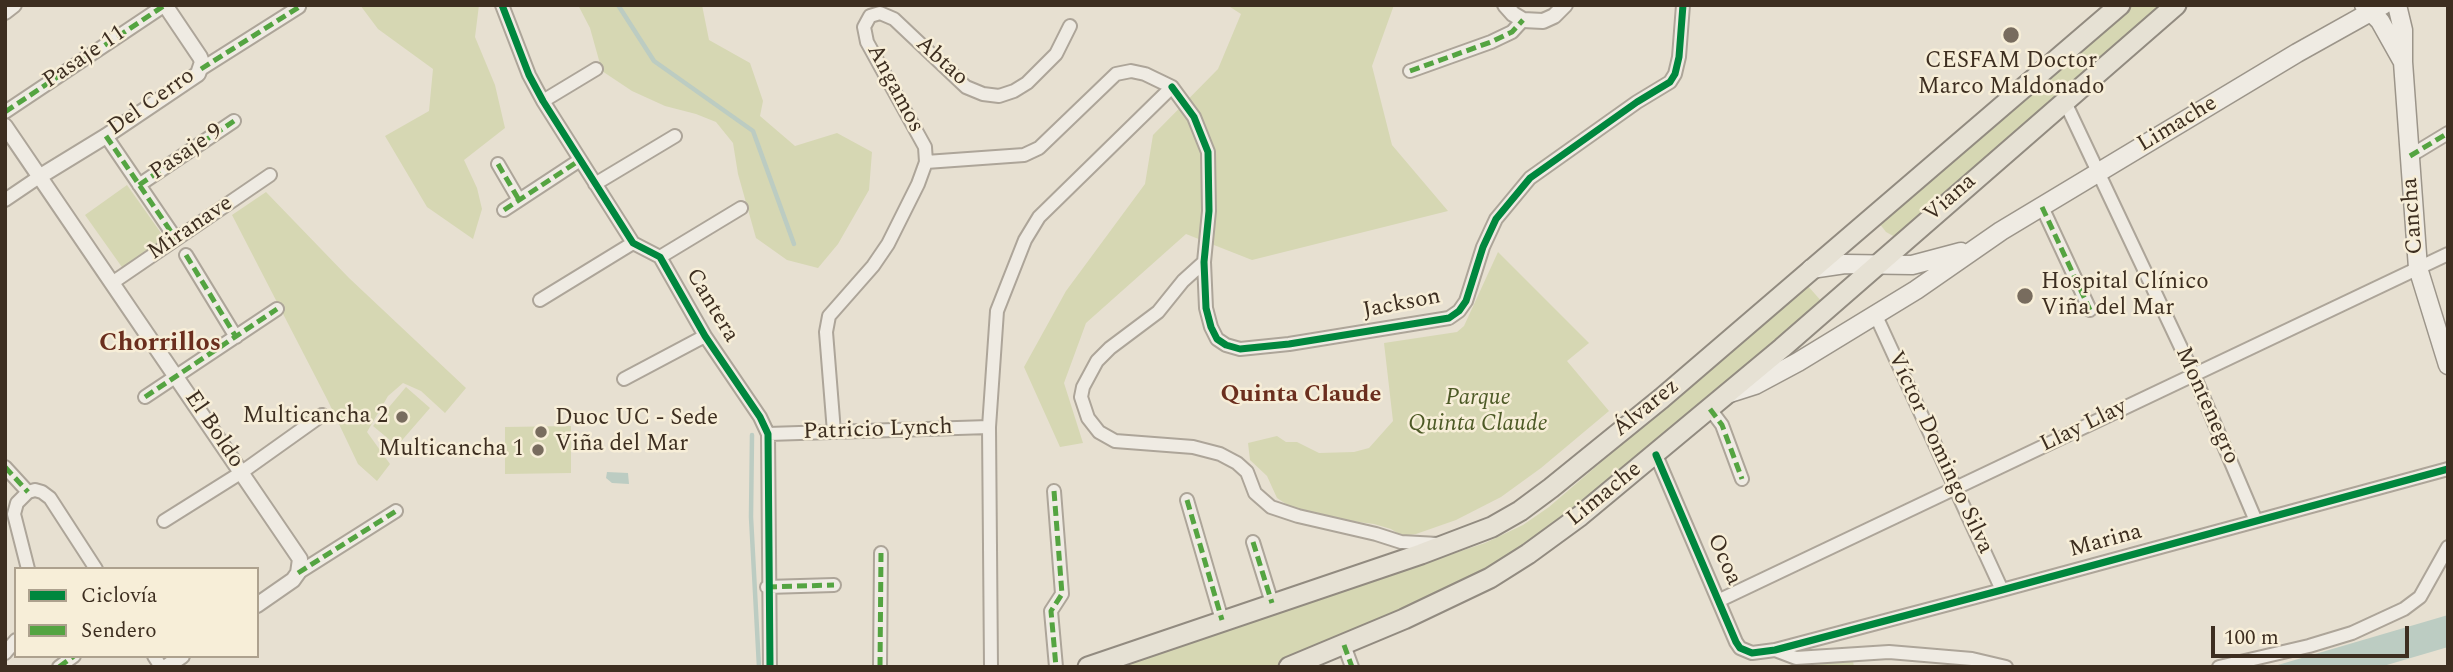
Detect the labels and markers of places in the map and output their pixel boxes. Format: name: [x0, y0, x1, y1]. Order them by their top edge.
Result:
marker: CESFAM Doctor Marco Maldonado: [2001, 25, 2021, 45]
place label: CESFAM Doctor Marco Maldonado: [1918, 48, 2104, 102]
place label: Hospital Clínico Viña del Mar: [2041, 269, 2209, 323]
marker: Hospital Clínico Viña del Mar: [2015, 286, 2035, 306]
place label: Multicancha 2: [243, 403, 388, 431]
place label: Duoc UC - Sede Viña del Mar: [555, 405, 718, 459]
marker: Multicancha 2: [394, 409, 410, 425]
marker: Duoc UC - Sede Viña del Mar: [533, 424, 549, 440]
place label: Multicancha 1: [379, 436, 524, 464]
marker: Multicancha 1: [530, 442, 546, 458]

